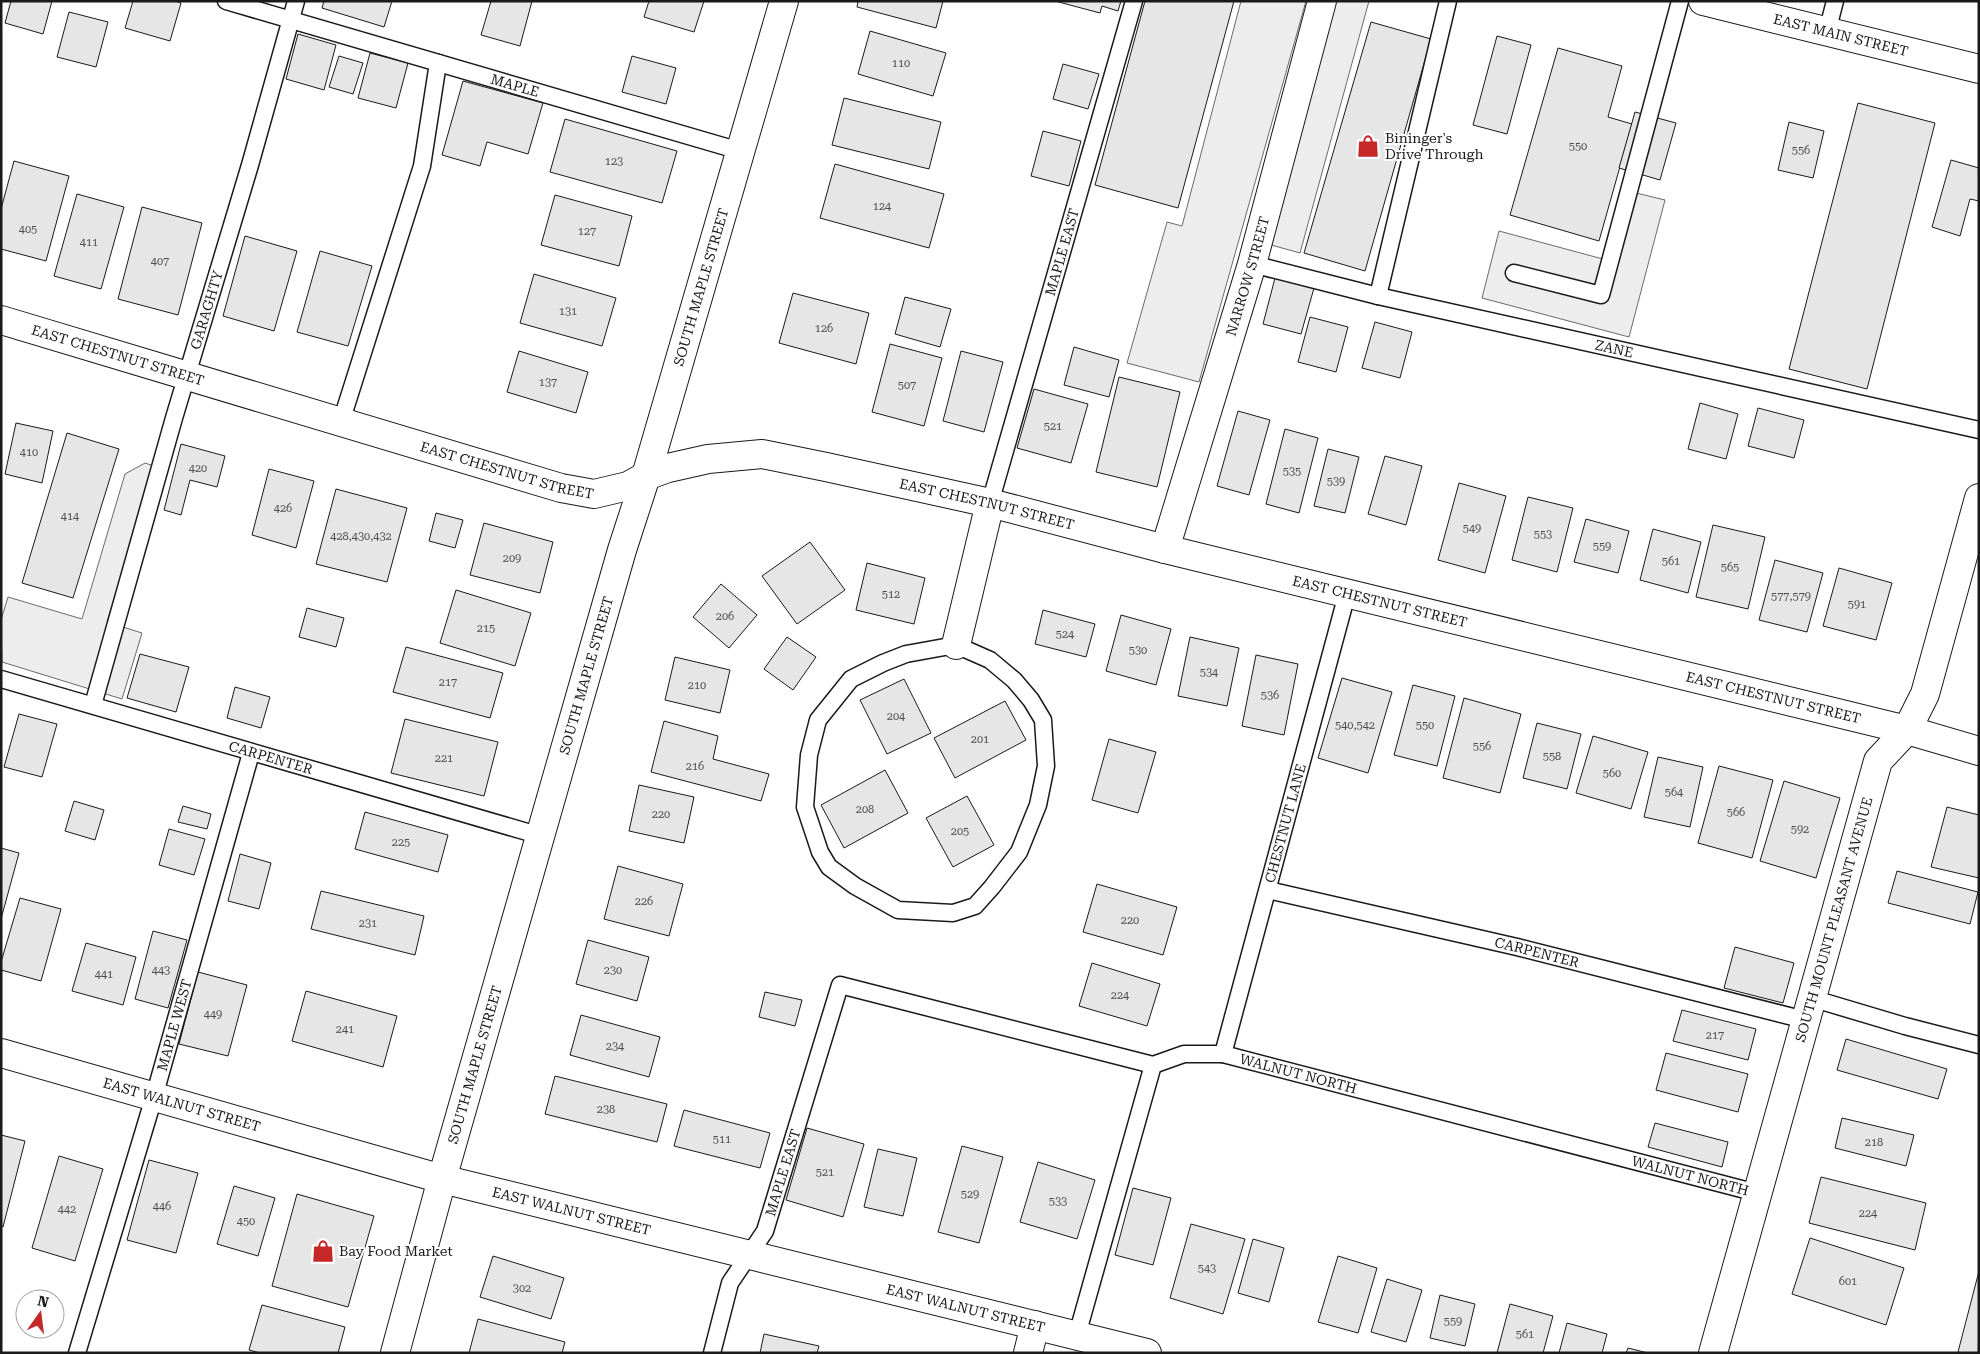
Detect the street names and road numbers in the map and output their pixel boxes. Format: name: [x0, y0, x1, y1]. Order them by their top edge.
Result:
street label: EAST MAIN STREET: [1772, 11, 1910, 59]
street label: MAPLE: [489, 71, 541, 100]
street label: SOUTH MAPLE STREET: [670, 206, 731, 368]
street label: MAPLE EAST: [1042, 207, 1082, 298]
street label: NARROW STREET: [1222, 215, 1272, 338]
street label: GARAGHTY: [187, 268, 226, 351]
street label: EAST CHESTNUT STREET: [30, 322, 206, 388]
street label: ZANE: [1594, 337, 1635, 361]
street label: EAST CHESTNUT STREET: [419, 438, 595, 502]
street label: EAST CHESTNUT STREET: [898, 475, 1076, 533]
street label: EAST CHESTNUT STREET: [1291, 572, 1469, 630]
street label: SOUTH MAPLE STREET: [556, 595, 616, 756]
street label: EAST CHESTNUT STREET: [1684, 668, 1862, 726]
street label: CARPENTER: [227, 738, 315, 777]
street label: CHESTNUT LANE: [1261, 762, 1309, 885]
street label: SOUTH MOUNT PLEASANT AVENUE: [1792, 795, 1876, 1044]
street label: CARPENTER: [1493, 934, 1581, 971]
street label: MAPLE WEST: [154, 978, 195, 1073]
street label: SOUTH MAPLE STREET: [444, 984, 505, 1146]
street label: WALNUT NORTH: [1238, 1051, 1359, 1097]
street label: EAST WALNUT STREET: [101, 1075, 262, 1135]
street label: MAPLE EAST: [762, 1127, 804, 1218]
street label: WALNUT NORTH: [1630, 1153, 1751, 1199]
street label: EAST WALNUT STREET: [490, 1184, 652, 1238]
street label: EAST WALNUT STREET: [885, 1281, 1047, 1336]

